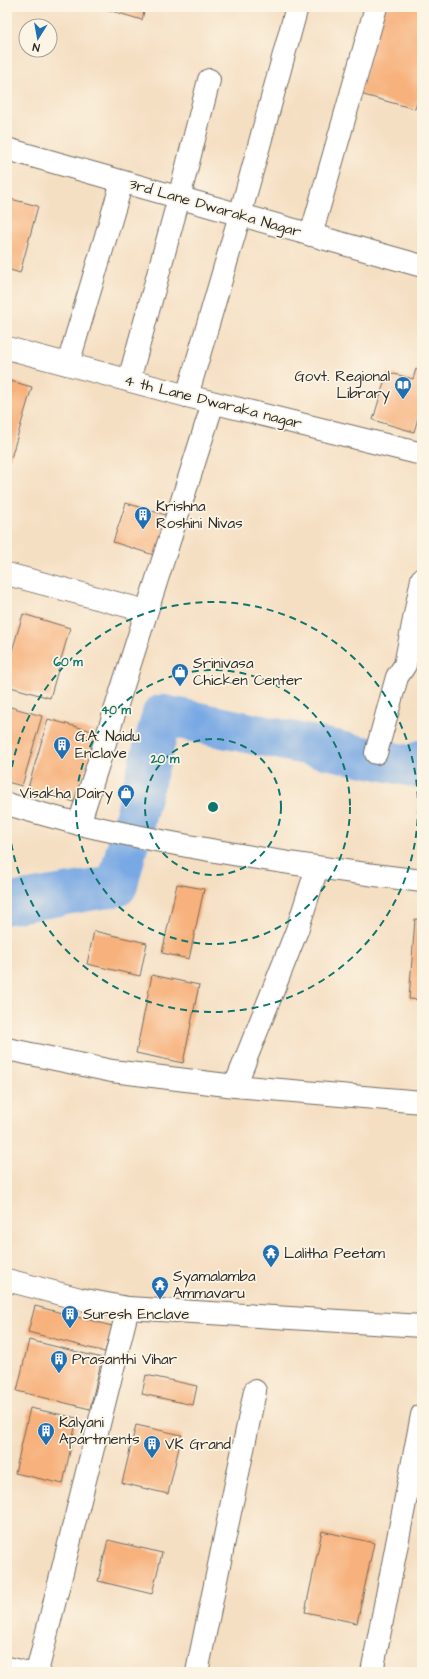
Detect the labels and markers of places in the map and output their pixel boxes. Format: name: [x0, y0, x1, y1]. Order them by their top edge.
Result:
place label: Govt. Regional Library: [294, 366, 390, 405]
library icon: Govt. Regional Library: [393, 375, 413, 400]
place label: Krishna Roshini Nivas: [156, 496, 243, 534]
building icon: Krishna Roshini Nivas: [133, 505, 153, 530]
place label: Srinivasa Chicken Center: [193, 653, 302, 691]
shop icon: Srinivasa Chicken Center: [170, 662, 190, 687]
place label: G.A. Naidu Enclave: [75, 726, 140, 764]
building icon: G.A. Naidu Enclave: [52, 735, 72, 760]
place label: Visakha Dairy: [20, 783, 113, 805]
shop icon: Visakha Dairy: [116, 783, 136, 808]
centre of rings: [206, 800, 220, 814]
temple icon: Lalitha Peetam: [261, 1243, 281, 1268]
place label: Lalitha Peetam: [284, 1243, 385, 1264]
place label: Syamalamba Ammavaru: [173, 1266, 256, 1304]
temple icon: Syamalamba Ammavaru: [150, 1275, 170, 1300]
building icon: Suresh Enclave: [60, 1304, 80, 1329]
place label: Suresh Enclave: [83, 1304, 189, 1325]
building icon: Prasanthi Vihar: [49, 1349, 69, 1374]
place label: Prasanthi Vihar: [72, 1349, 177, 1370]
place label: Kalyani Apartments: [59, 1412, 140, 1450]
building icon: Kalyani Apartments: [36, 1421, 56, 1446]
building icon: VK Grand: [142, 1434, 162, 1459]
place label: VK Grand: [165, 1434, 231, 1455]

